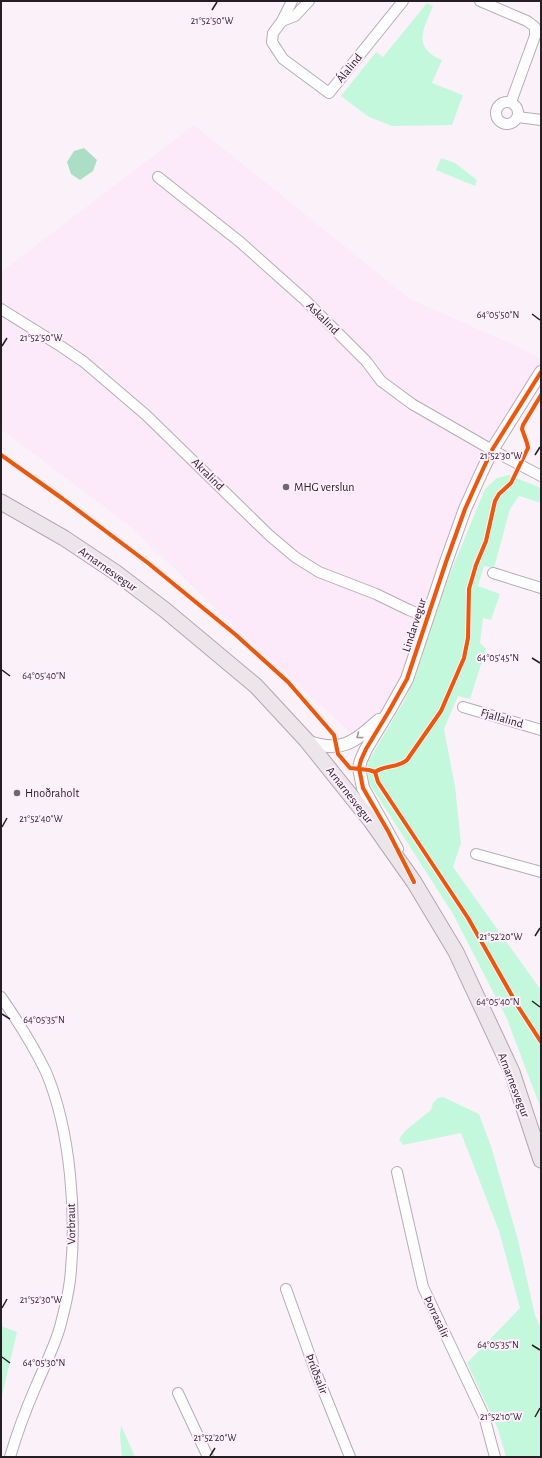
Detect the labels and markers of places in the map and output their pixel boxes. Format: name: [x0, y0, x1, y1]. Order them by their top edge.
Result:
place label: MHG verslun: [294, 481, 355, 493]
marker: MHG verslun: [281, 482, 291, 492]
place label: Hnoðraholt: [25, 787, 79, 799]
marker: Hnoðraholt: [12, 788, 22, 798]

